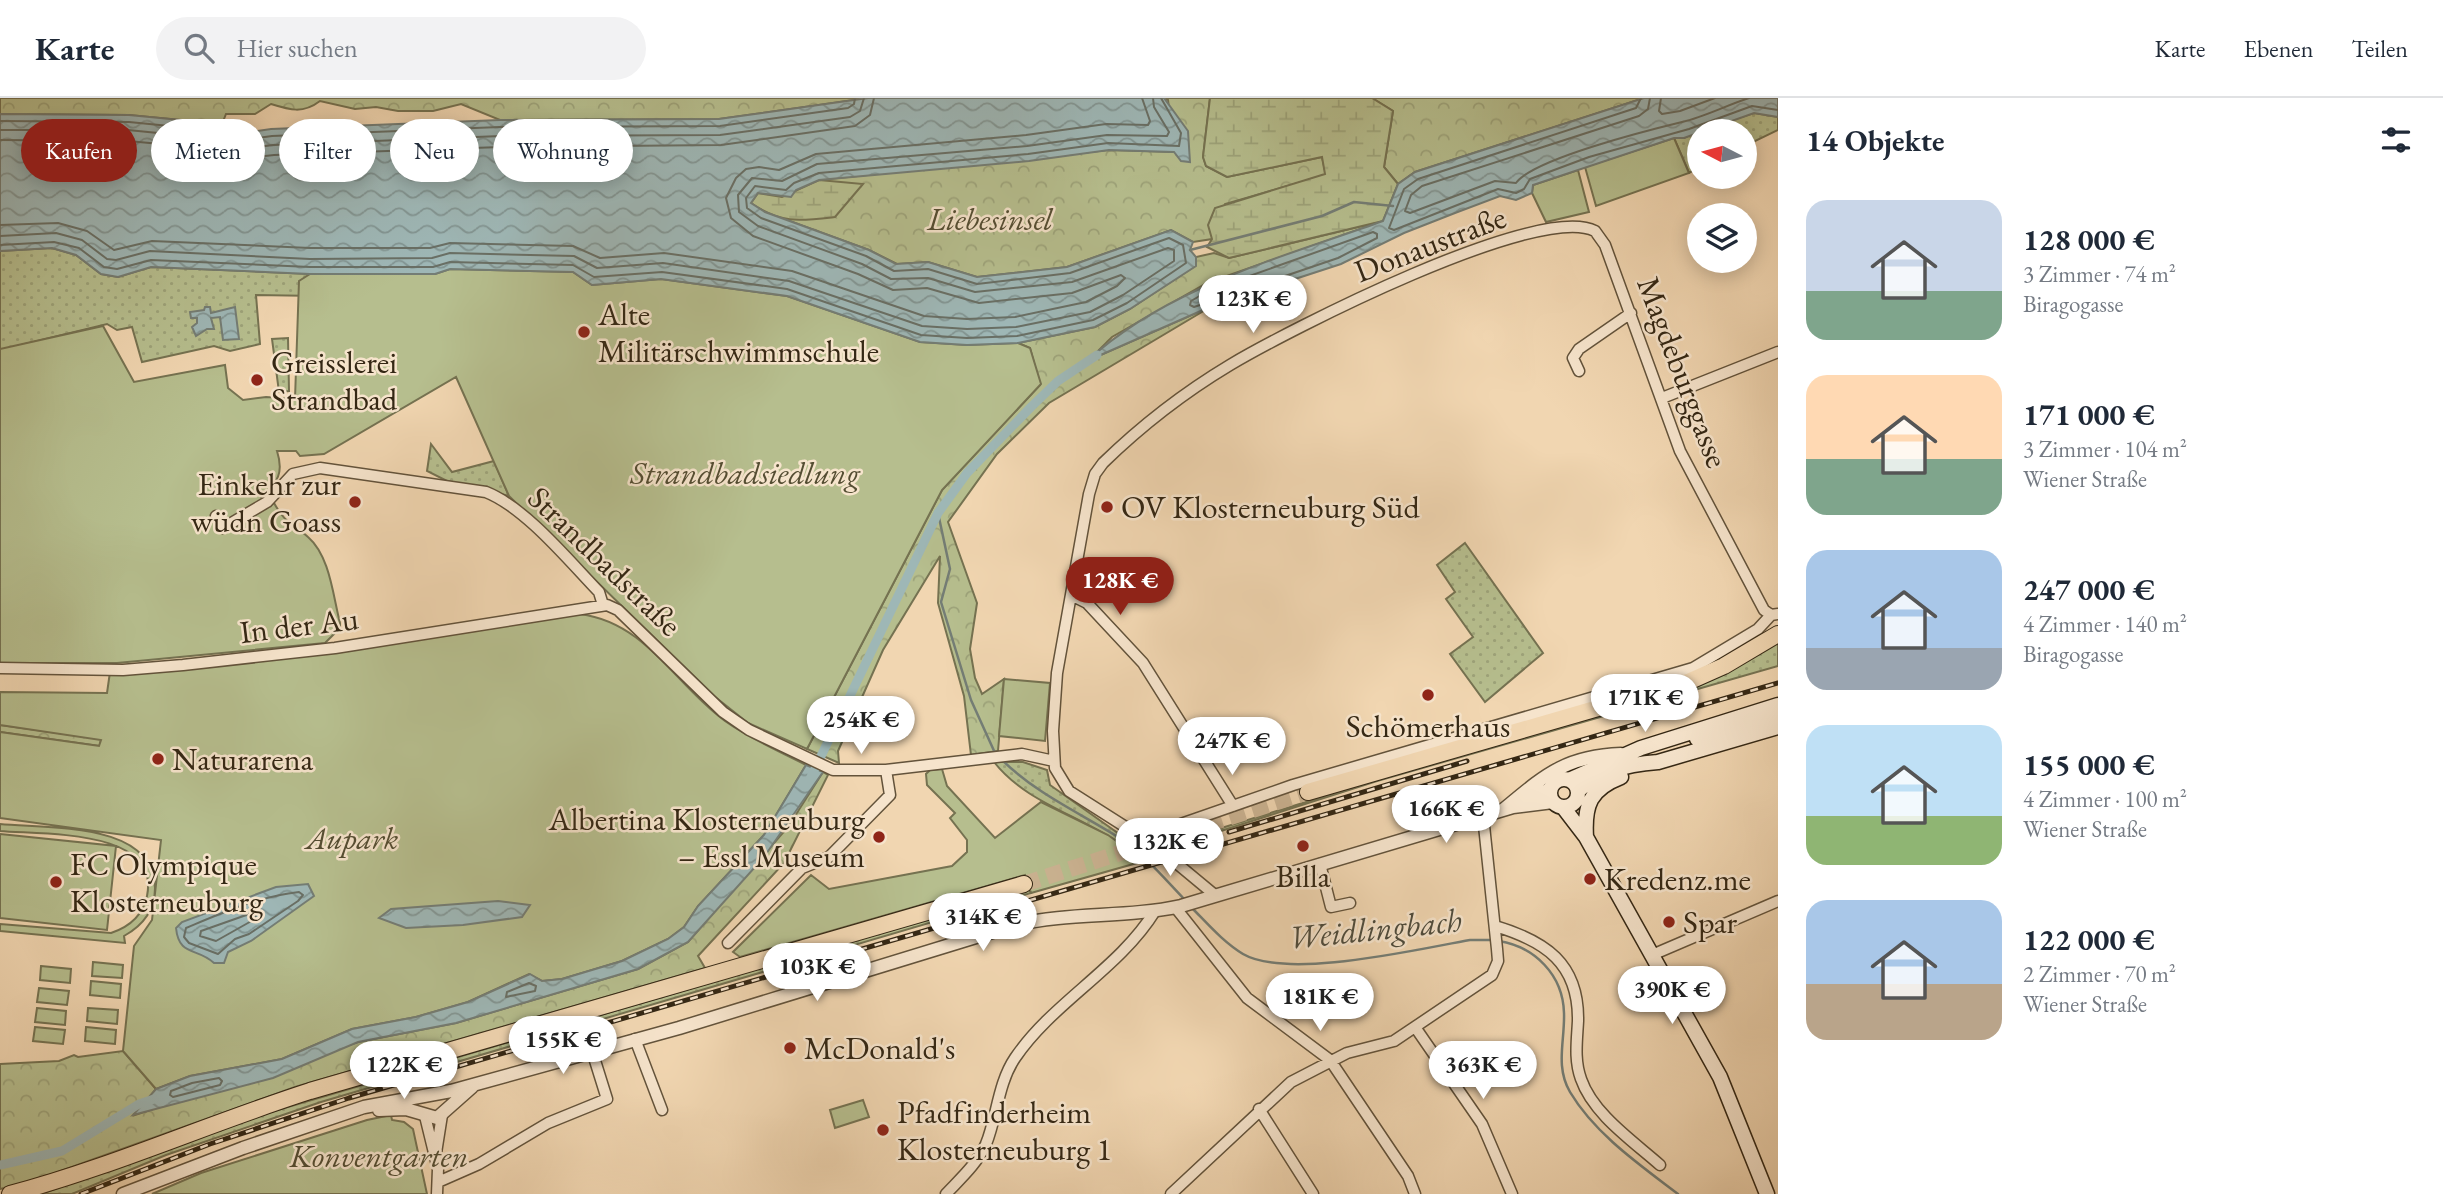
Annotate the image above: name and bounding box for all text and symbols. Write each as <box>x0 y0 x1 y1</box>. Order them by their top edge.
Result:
search box <box>156 17 646 80</box>
text: Karte <box>35 27 114 70</box>
icon: search <box>180 29 218 67</box>
text: Hier suchen <box>236 31 358 65</box>
text: Karte <box>2155 33 2205 64</box>
text: Ebenen <box>2243 33 2313 64</box>
text: Teilen <box>2351 33 2408 64</box>
chip: Kaufen <box>21 119 137 182</box>
chip: Mieten <box>151 119 265 182</box>
chip: Filter <box>279 119 376 182</box>
chip: Neu <box>390 119 479 182</box>
chip: Wohnung <box>493 119 633 182</box>
north arrow <box>1687 119 1757 189</box>
map controls <box>1687 119 1757 273</box>
text: 14 Objekte <box>1806 121 1945 160</box>
icon: filters <box>2377 121 2415 159</box>
street label: Donaustraße <box>1348 196 1512 292</box>
park label: Liebesinsel <box>926 198 1054 240</box>
button: layers <box>1687 203 1757 273</box>
text: 128 000 € <box>2023 220 2155 259</box>
icon: home <box>1862 228 1946 312</box>
text: 3 Zimmer · 74 m² <box>2023 259 2176 289</box>
street label: Magdeburggasse <box>1627 270 1739 474</box>
pin: 123K € <box>1196 275 1310 335</box>
text: 123K € <box>1215 283 1291 313</box>
text: Biragogasse <box>2023 289 2123 319</box>
place label: Alte Militärschwimmschule <box>597 293 879 372</box>
marker: Alte Militärschwimmschule <box>576 324 592 340</box>
place label: Greisslerei Strandbad <box>271 341 398 420</box>
marker: Greisslerei Strandbad <box>249 372 265 388</box>
text: 171 000 € <box>2023 395 2155 434</box>
icon: home <box>1862 403 1946 487</box>
text: 3 Zimmer · 104 m² <box>2023 434 2187 464</box>
park label: Strandbadsiedlung <box>629 452 861 494</box>
place label: Einkehr zur wüdn Goass <box>191 463 341 542</box>
text: Wiener Straße <box>2023 464 2147 494</box>
street label: Strandbadstraße <box>519 477 691 645</box>
place label: OV Klosterneuburg Süd <box>1121 486 1420 528</box>
marker: Einkehr zur wüdn Goass <box>347 494 363 510</box>
marker: OV Klosterneuburg Süd <box>1099 499 1115 515</box>
pin: 128K € <box>1063 558 1177 617</box>
text: 128K € <box>1082 565 1158 595</box>
text: 247 000 € <box>2023 570 2155 609</box>
icon: home <box>1862 578 1946 662</box>
street label: In der Au <box>237 597 361 653</box>
text: 4 Zimmer · 140 m² <box>2023 609 2187 639</box>
text: Biragogasse <box>2023 639 2123 669</box>
pin: 171K € <box>1588 674 1702 734</box>
text: 171K € <box>1607 682 1683 712</box>
marker: Schömerhaus <box>1420 687 1436 703</box>
pin: 254K € <box>804 696 918 756</box>
text: 254K € <box>823 704 899 734</box>
place label: Schömerhaus <box>1346 705 1510 747</box>
pin: 247K € <box>1175 718 1289 777</box>
text: 247K € <box>1194 725 1270 755</box>
place label: Naturarena <box>172 738 314 780</box>
text: 155 000 € <box>2023 745 2155 784</box>
marker: Naturarena <box>150 751 166 767</box>
icon: home <box>1862 753 1946 837</box>
text: 4 Zimmer · 100 m² <box>2023 784 2187 814</box>
pin: 166K € <box>1389 786 1503 845</box>
text: 166K € <box>1408 793 1484 823</box>
place label: Albertina Klosterneuburg – Essl Museum <box>548 798 866 877</box>
text: Wiener Straße <box>2023 814 2147 844</box>
park label: Aupark <box>304 817 399 859</box>
pin: 132K € <box>1113 818 1227 878</box>
text: 132K € <box>1132 826 1208 856</box>
marker: Albertina Klosterneuburg – Essl Museum <box>871 829 887 845</box>
marker: Billa <box>1295 838 1311 854</box>
place label: FC Olympique Klosterneuburg <box>70 843 264 922</box>
place label: Billa <box>1276 855 1331 897</box>
place label: Kredenz.me <box>1604 858 1751 900</box>
marker: Kredenz.me <box>1582 871 1598 887</box>
marker: FC Olympique Klosterneuburg <box>48 874 64 890</box>
pin: 314K € <box>926 894 1040 953</box>
water label: Weidlingbach <box>1286 898 1464 959</box>
text: 314K € <box>945 901 1021 931</box>
place label: Spar <box>1683 901 1738 943</box>
marker: Spar <box>1661 914 1677 930</box>
text: 122 000 € <box>2023 920 2155 959</box>
icon: home <box>1862 928 1946 1012</box>
pin: 103K € <box>760 944 874 1003</box>
text: 103K € <box>779 951 855 981</box>
text: 2 Zimmer · 70 m² <box>2023 959 2176 989</box>
pin: 390K € <box>1615 967 1729 1026</box>
pin: 181K € <box>1263 974 1377 1033</box>
text: 390K € <box>1634 974 1710 1004</box>
text: 181K € <box>1282 981 1358 1011</box>
text: Wiener Straße <box>2023 989 2147 1019</box>
pin: 155K € <box>506 1016 620 1076</box>
text: 155K € <box>525 1024 601 1054</box>
place label: McDonald's <box>804 1027 955 1069</box>
marker: McDonald's <box>782 1040 798 1056</box>
pin: 122K € <box>347 1042 461 1101</box>
pin: 363K € <box>1426 1042 1540 1101</box>
text: 122K € <box>366 1049 442 1079</box>
text: 363K € <box>1445 1049 1521 1079</box>
place label: Pfadfinderheim Klosterneuburg 1 <box>897 1091 1112 1170</box>
marker: Pfadfinderheim Klosterneuburg 1 <box>875 1122 891 1138</box>
park label: Konventgarten <box>289 1135 468 1177</box>

